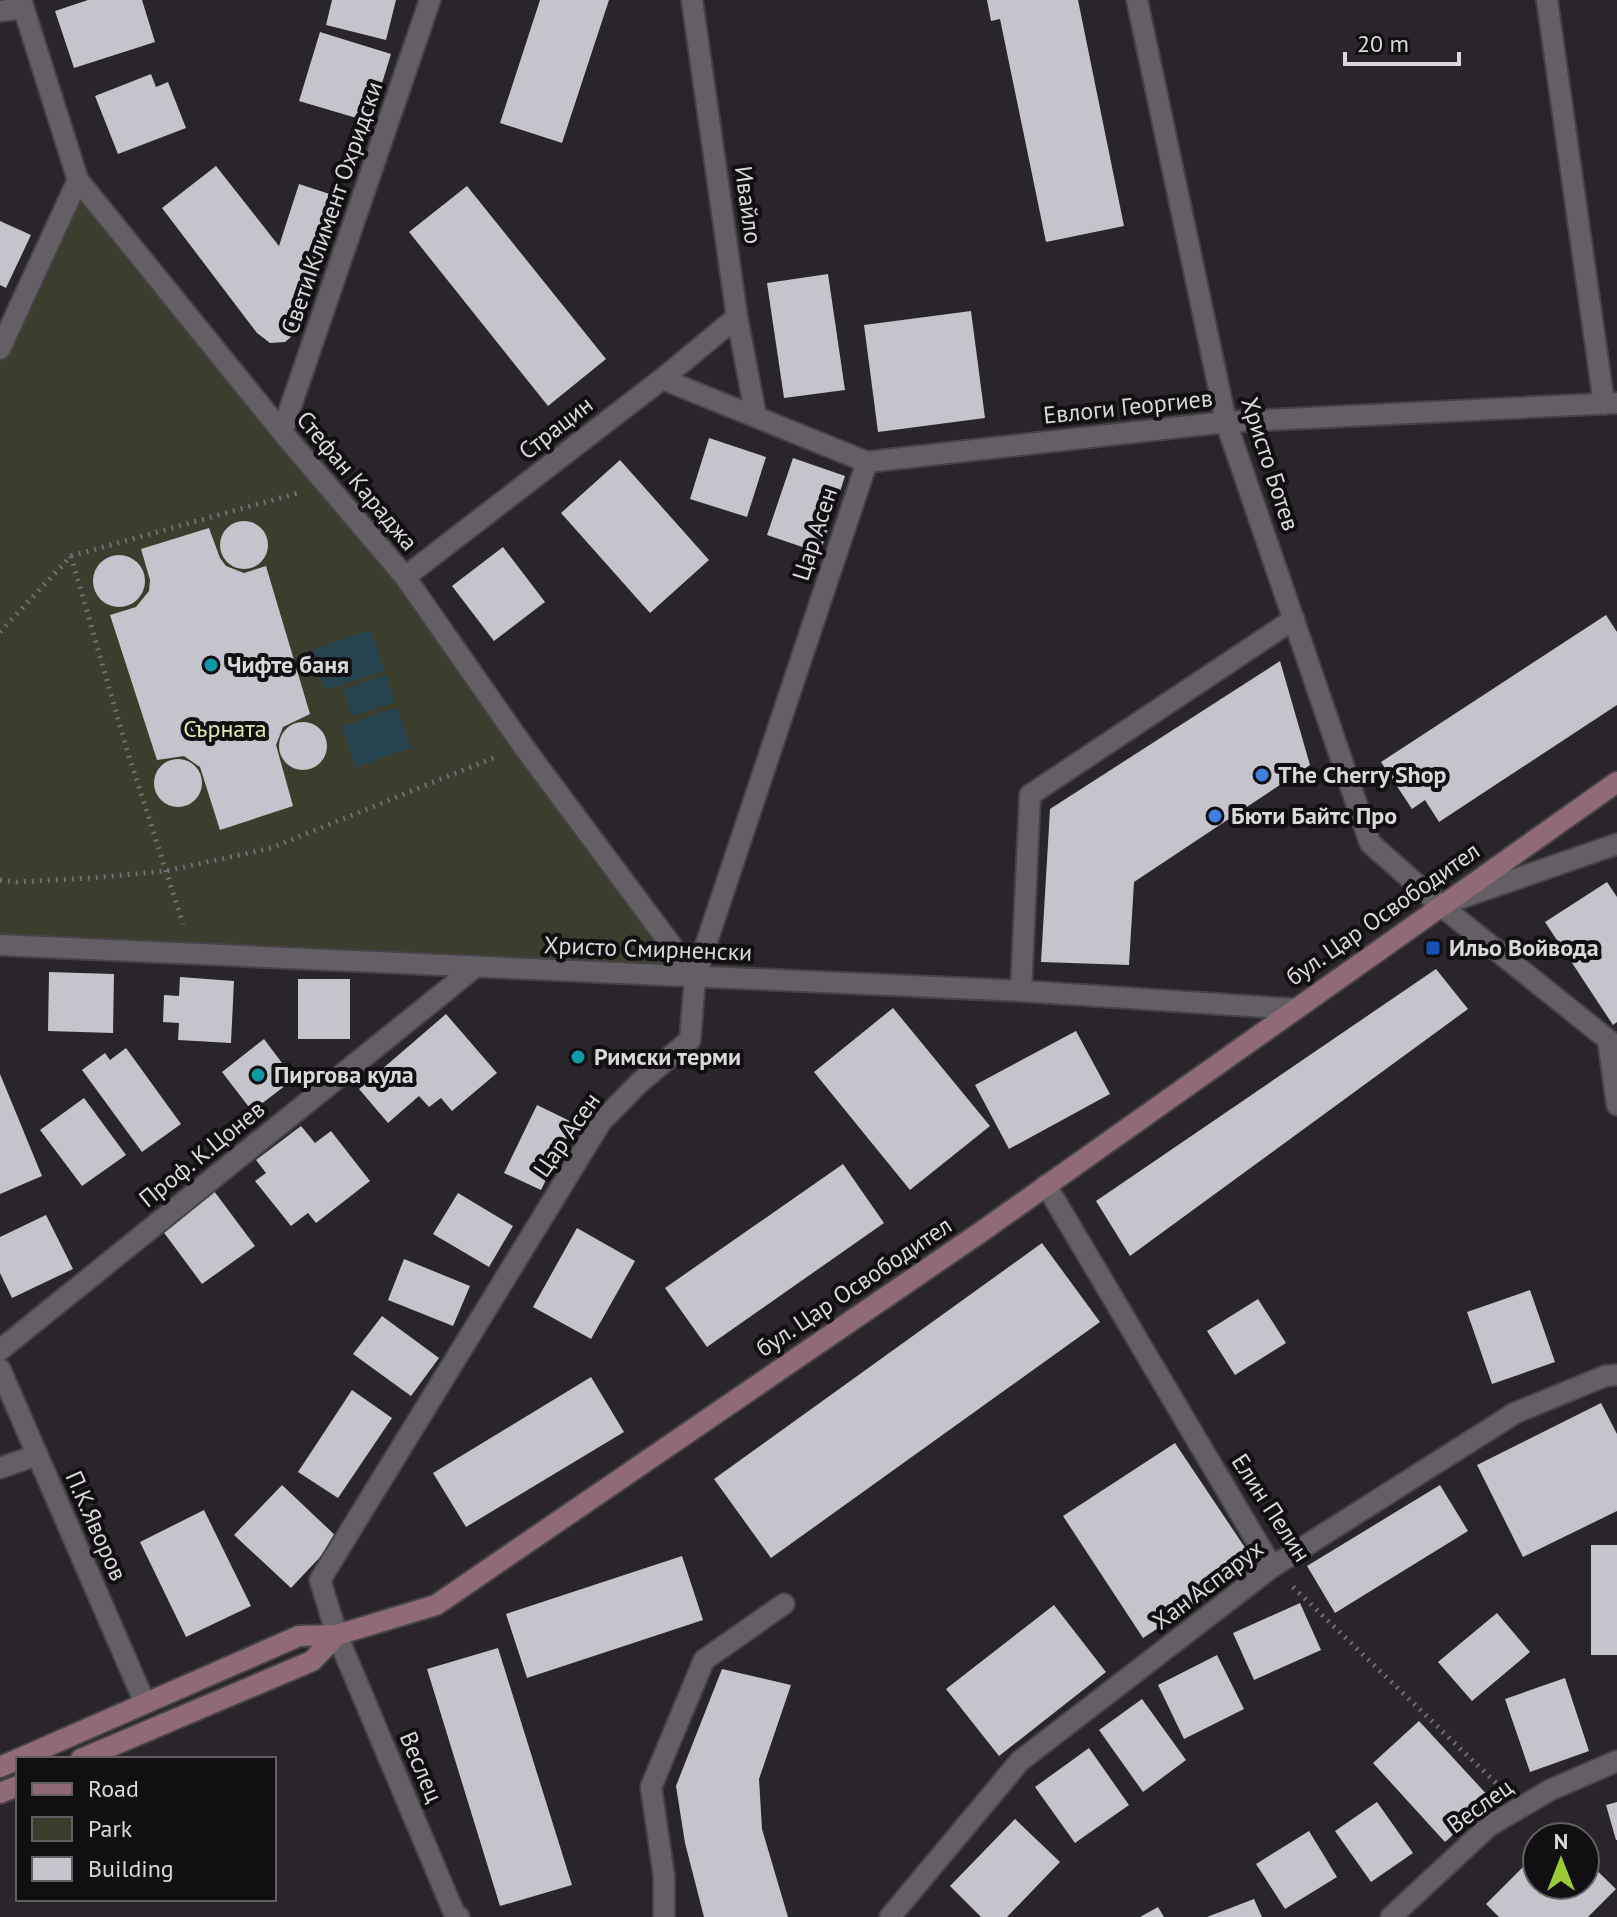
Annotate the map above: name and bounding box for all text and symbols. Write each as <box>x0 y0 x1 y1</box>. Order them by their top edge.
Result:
scale bar <box>1345 16 1459 66</box>
text: 20 m <box>1357 28 1409 59</box>
street label: Свети Климент Охридски <box>274 77 389 338</box>
street label: Ивайло <box>728 164 769 246</box>
street label: Евлоги Георгиев <box>1042 382 1214 431</box>
street label: Страцин <box>512 389 599 466</box>
street label: Христо Ботев <box>1234 393 1307 535</box>
street label: Стефан Караджа <box>290 404 425 557</box>
street label: Цар Асен <box>785 483 844 584</box>
place label: Чифте баня <box>227 649 349 680</box>
marker: Чифте баня <box>202 656 220 674</box>
park label: Сърната <box>183 713 267 744</box>
place label: The Cherry Shop <box>1278 759 1447 790</box>
marker: The Cherry Shop <box>1253 766 1271 784</box>
place label: Бюти Байтс Про <box>1231 800 1397 831</box>
marker: Бюти Байтс Про <box>1206 807 1224 825</box>
street label: бул. Цар Освободител <box>1280 835 1486 992</box>
street label: Христо Смирненски <box>543 929 753 968</box>
place label: Ильо Войвода <box>1449 932 1599 963</box>
marker: Ильо Войвода <box>1424 939 1442 957</box>
place label: Римски терми <box>594 1041 741 1072</box>
marker: Римски терми <box>569 1048 587 1066</box>
place label: Пиргова кула <box>274 1059 414 1090</box>
marker: Пиргова кула <box>249 1066 267 1084</box>
street label: Цар Асен <box>526 1086 607 1183</box>
street label: Проф. К.Цонев <box>132 1093 271 1214</box>
street label: бул. Цар Освободител <box>750 1210 958 1364</box>
street label: Елин Пелин <box>1225 1448 1318 1568</box>
street label: П.К.Яворов <box>58 1466 134 1586</box>
street label: Хан Аспарух <box>1146 1533 1269 1636</box>
street label: Веслец <box>393 1727 450 1807</box>
legend <box>16 1757 276 1901</box>
street label: Веслец <box>1441 1771 1519 1840</box>
text: Road <box>88 1773 139 1804</box>
text: Park <box>88 1813 133 1844</box>
north arrow <box>1521 1821 1601 1901</box>
text: N <box>1554 1827 1568 1855</box>
text: Building <box>88 1853 174 1884</box>

